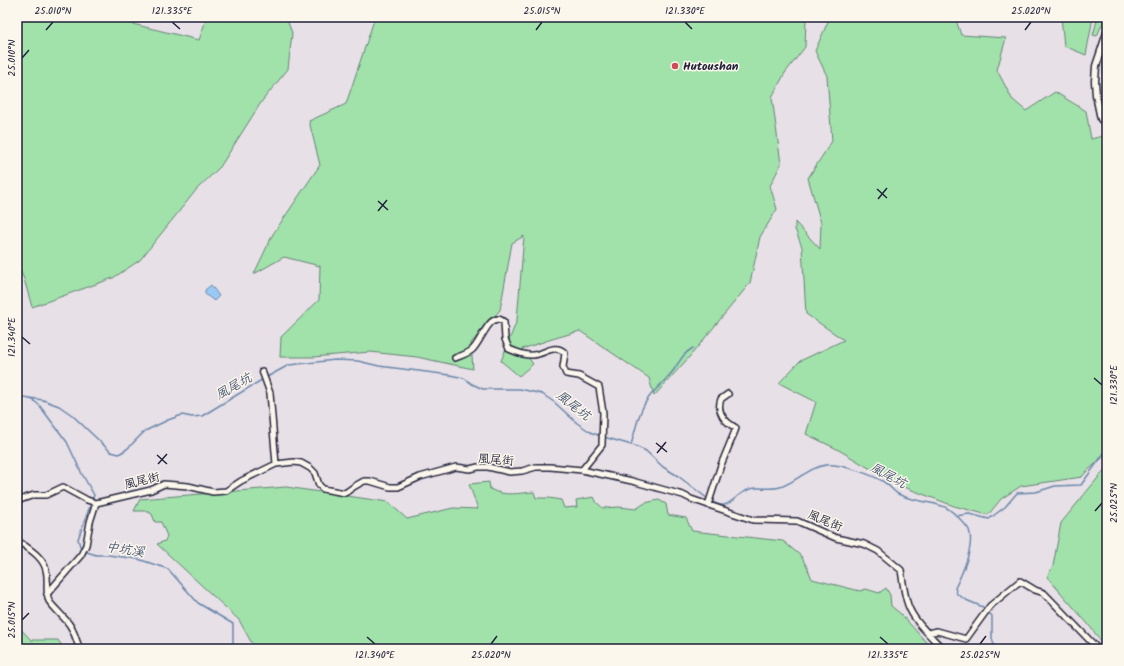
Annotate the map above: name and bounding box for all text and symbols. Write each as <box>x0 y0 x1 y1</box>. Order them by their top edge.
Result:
text: 25.010°N <box>35 3 72 19</box>
text: 121.335°E <box>152 3 193 19</box>
text: 25.015°N <box>523 3 561 19</box>
text: 121.330°E <box>665 3 706 19</box>
text: 25.020°N <box>1011 3 1051 19</box>
text: 25.010°N <box>4 39 20 76</box>
place label: Hutoushan <box>683 57 739 76</box>
marker: Hutoushan <box>670 61 680 71</box>
text: 121.340°E <box>4 316 20 357</box>
text: 121.330°E <box>1106 364 1122 405</box>
water label: 風尾坑 <box>212 367 258 406</box>
water label: 風尾坑 <box>551 386 596 428</box>
street label: 風尾街 <box>477 449 515 471</box>
water label: 風尾坑 <box>866 458 912 495</box>
street label: 風尾街 <box>122 467 162 495</box>
text: 25.025°N <box>1106 483 1122 523</box>
street label: 風尾街 <box>805 505 845 537</box>
water label: 中坑溪 <box>104 537 147 564</box>
text: 25.015°N <box>4 601 20 639</box>
text: 121.340°E <box>355 647 396 663</box>
text: 25.020°N <box>471 647 511 663</box>
text: 121.335°E <box>868 647 909 663</box>
text: 25.025°N <box>960 647 1000 663</box>

